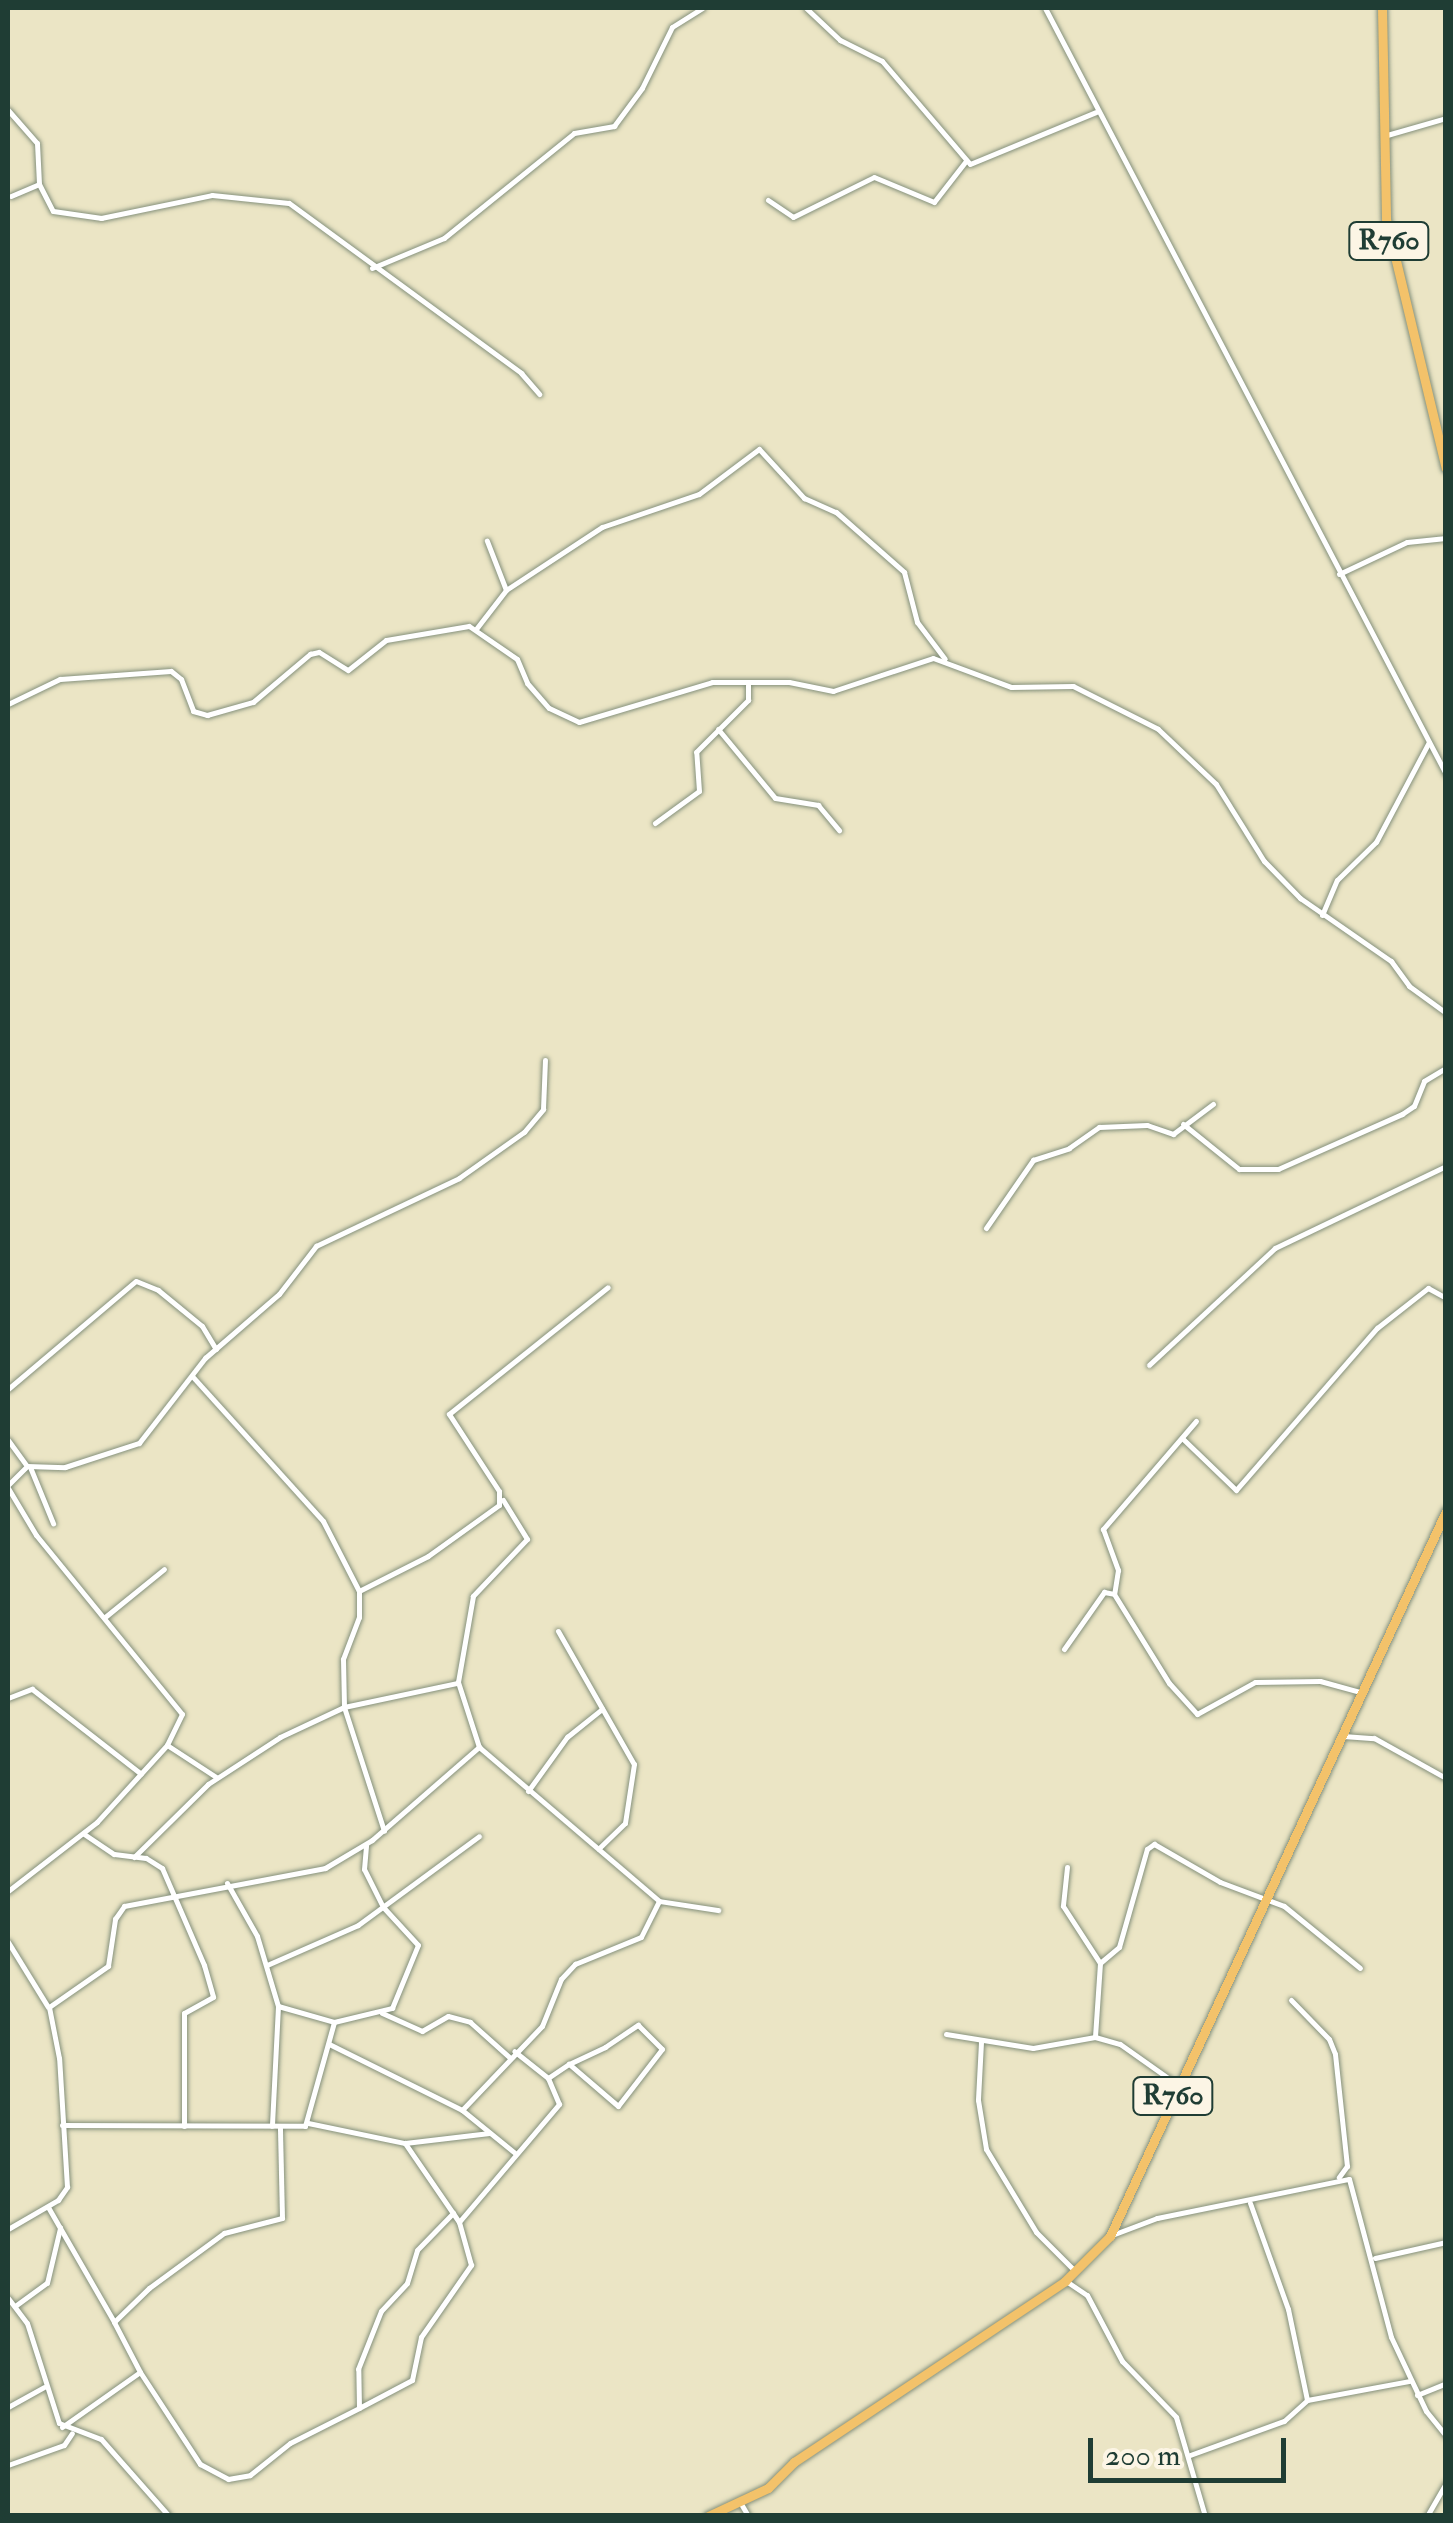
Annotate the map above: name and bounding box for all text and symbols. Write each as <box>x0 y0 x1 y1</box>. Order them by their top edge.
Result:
road number: R760 <box>1346 218 1432 264</box>
road number: R760 <box>1130 2073 1216 2119</box>
scale bar <box>1093 2418 1290 2480</box>
text: 200 m <box>1105 2437 1181 2474</box>

